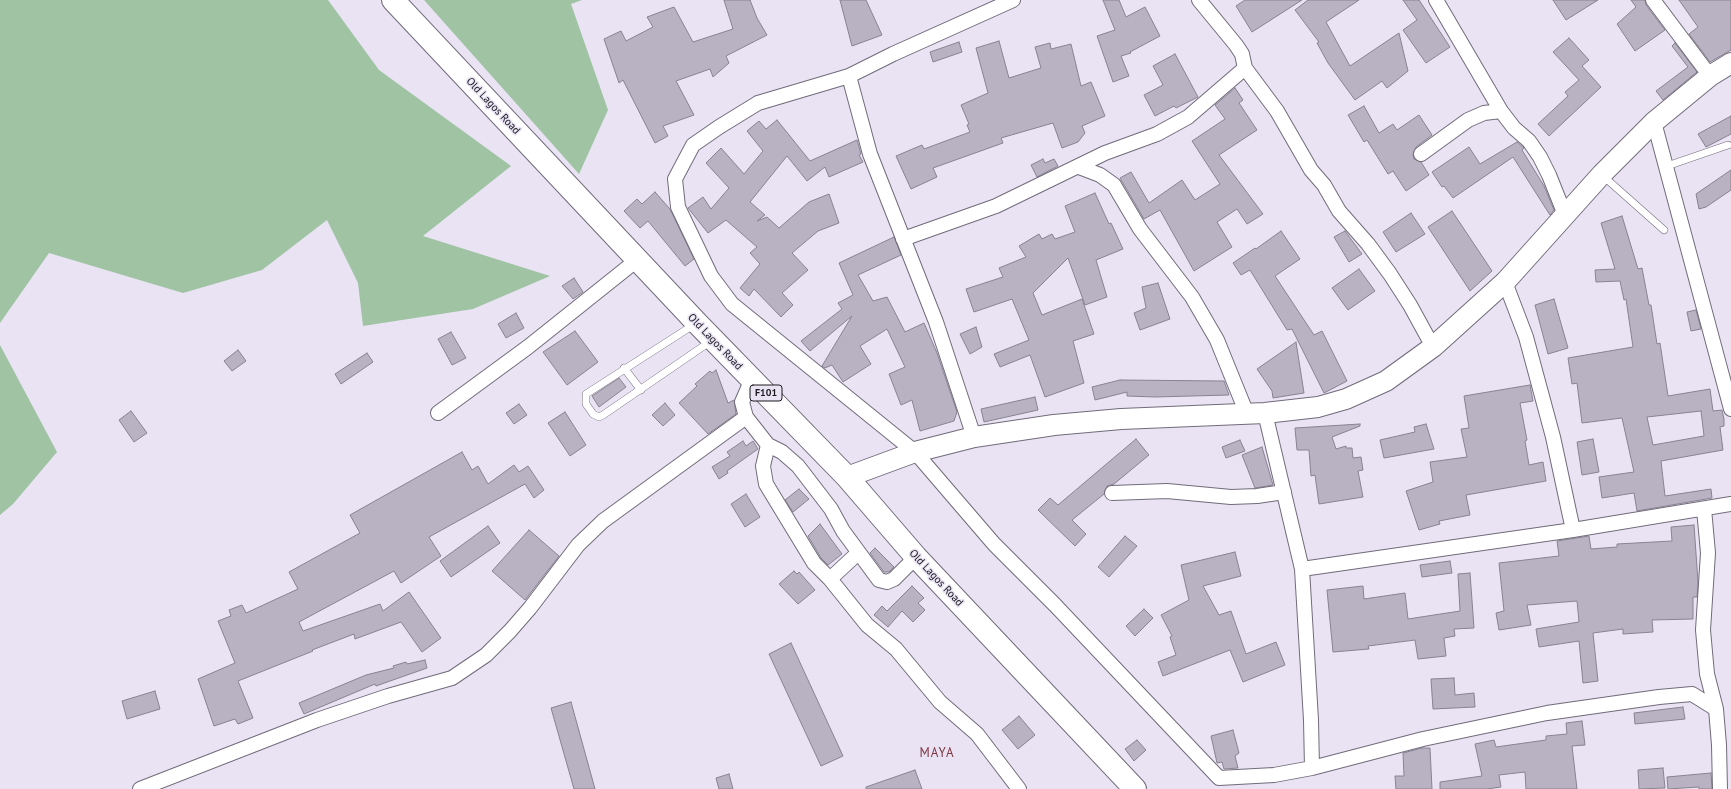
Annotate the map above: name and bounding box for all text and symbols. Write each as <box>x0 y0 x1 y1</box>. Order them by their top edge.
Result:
street label: Old Lagos Road <box>463 75 523 137</box>
street label: Old Lagos Road <box>685 311 745 373</box>
road number: F101 <box>750 385 782 401</box>
street label: Old Lagos Road <box>906 547 966 609</box>
district label: MAYA <box>920 745 954 761</box>

